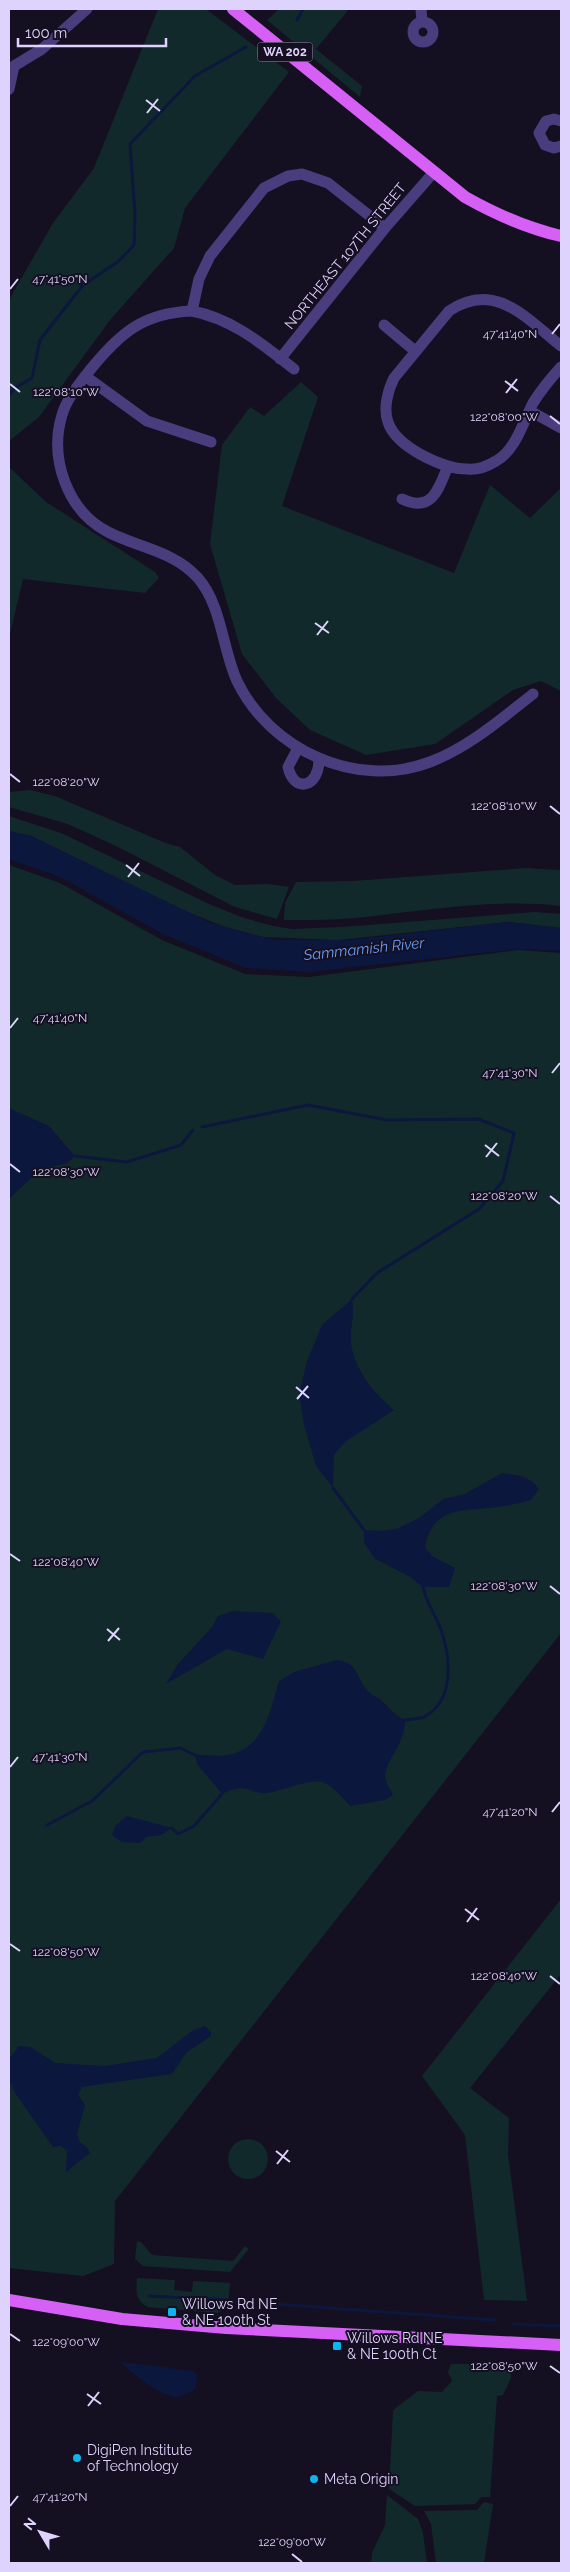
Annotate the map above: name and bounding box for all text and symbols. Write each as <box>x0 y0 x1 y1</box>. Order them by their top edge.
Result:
scale bar <box>18 15 165 47</box>
text: 100 m <box>25 24 67 42</box>
road number: WA 202 <box>258 42 312 62</box>
street label: NORTHEAST 107TH STREET <box>281 179 409 332</box>
text: 47°41'50"N <box>32 272 88 286</box>
text: 47°41'40"N <box>483 327 537 341</box>
text: 122°08'10"W <box>33 385 99 399</box>
text: 122°08'00"W <box>470 410 538 424</box>
text: 122°08'20"W <box>33 775 100 789</box>
text: 122°08'10"W <box>471 799 537 813</box>
water label: Sammamish River <box>302 934 426 964</box>
text: 47°41'40"N <box>33 1011 87 1025</box>
text: 47°41'30"N <box>482 1066 538 1080</box>
text: 122°08'30"W <box>33 1165 100 1179</box>
text: 122°08'20"W <box>471 1189 538 1203</box>
text: 122°08'40"W <box>33 1555 100 1569</box>
text: 122°08'30"W <box>471 1579 538 1593</box>
text: 47°41'30"N <box>32 1750 88 1764</box>
text: 47°41'20"N <box>482 1805 538 1819</box>
text: 122°08'50"W <box>33 1945 100 1959</box>
text: 122°08'40"W <box>471 1969 538 1983</box>
place label: Willows Rd NE & NE 100th St <box>182 2296 277 2328</box>
marker: Willows Rd NE & NE 100th St <box>166 2306 178 2318</box>
place label: Willows Rd NE & NE 100th Ct <box>347 2330 442 2362</box>
text: 122°09'00"W <box>32 2335 100 2349</box>
marker: Willows Rd NE & NE 100th Ct <box>331 2340 343 2352</box>
text: 122°08'50"W <box>471 2359 538 2373</box>
place label: DigiPen Institute of Technology <box>87 2442 192 2474</box>
marker: DigiPen Institute of Technology <box>71 2452 83 2464</box>
place label: Meta Origin <box>324 2471 399 2487</box>
marker: Meta Origin <box>308 2473 320 2485</box>
text: 47°41'20"N <box>32 2490 88 2504</box>
north arrow <box>15 2507 65 2557</box>
text: N <box>20 2515 39 2533</box>
text: 122°09'00"W <box>258 2535 326 2549</box>

